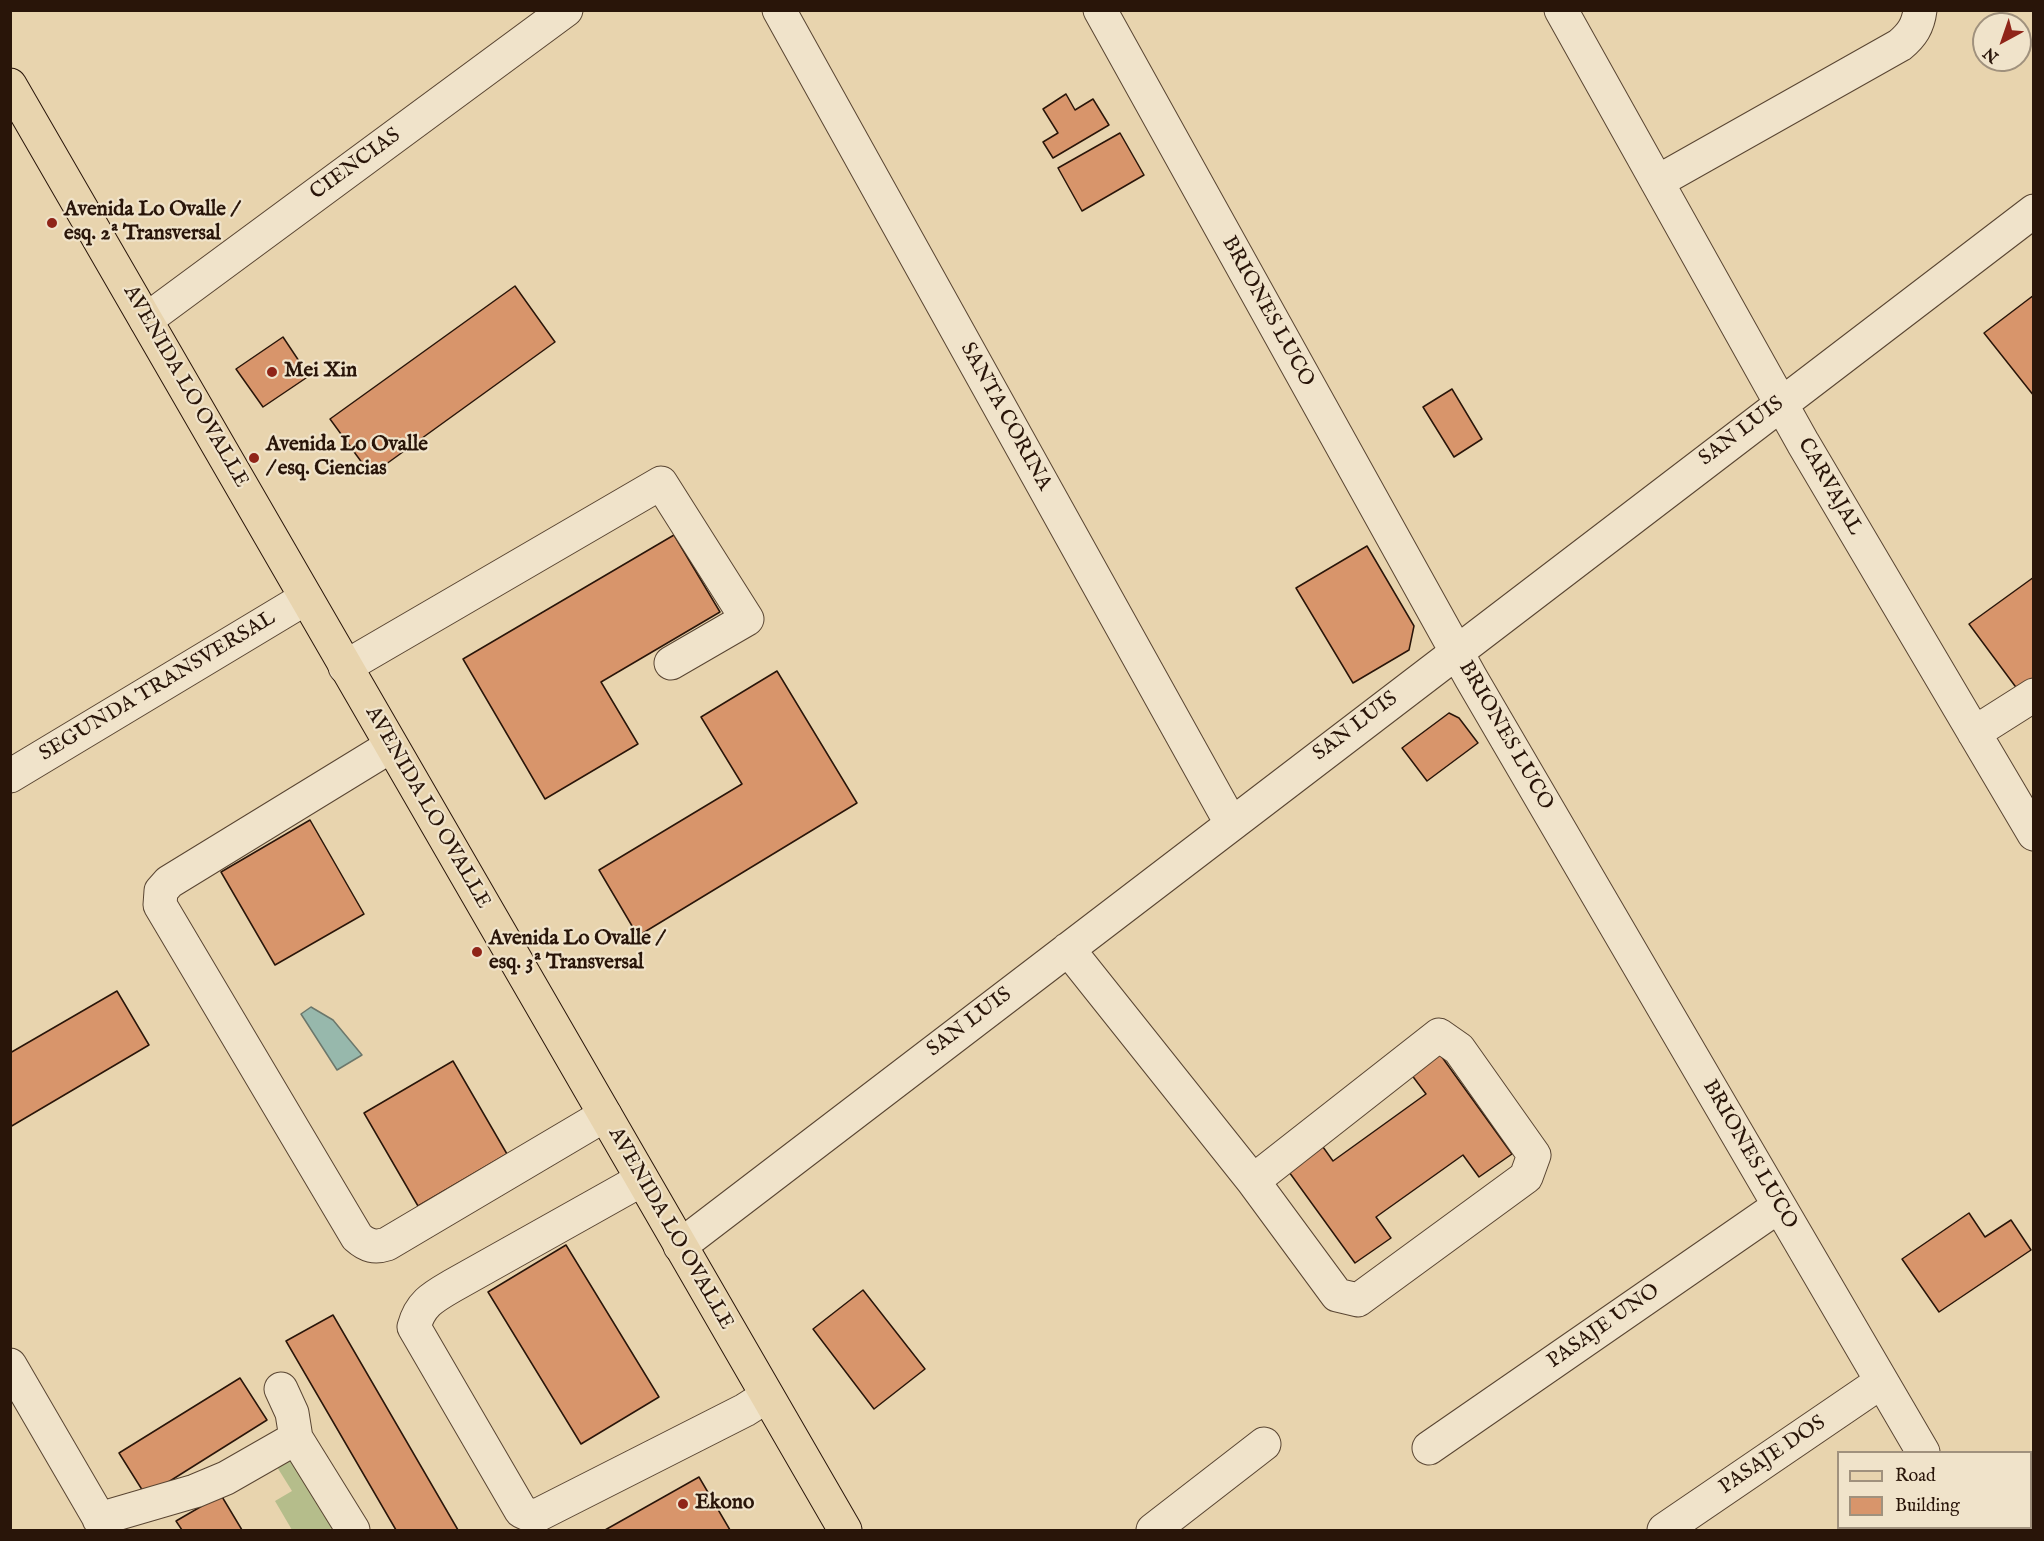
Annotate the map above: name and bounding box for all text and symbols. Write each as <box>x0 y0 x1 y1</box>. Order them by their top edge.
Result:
north arrow <box>1972 12 2032 72</box>
text: N <box>1980 42 2003 66</box>
street label: CIENCIAS <box>306 124 406 206</box>
place label: Avenida Lo Ovalle / esq. 2ª Transversal <box>64 198 238 248</box>
marker: Avenida Lo Ovalle / esq. 2ª Transversal <box>45 216 59 230</box>
street label: BRIONES LUCO <box>1215 232 1319 392</box>
street label: AVENIDA LO OVALLE <box>117 281 253 493</box>
street label: SANTA CORINA <box>954 338 1056 496</box>
place label: Mei Xin <box>284 359 357 385</box>
marker: Mei Xin <box>265 365 279 379</box>
street label: SAN LUIS <box>1695 392 1789 472</box>
place label: Avenida Lo Ovalle / esq. Ciencias <box>266 433 428 483</box>
street label: CARVAJAL <box>1791 434 1867 540</box>
marker: Avenida Lo Ovalle / esq. Ciencias <box>247 451 261 465</box>
street label: SEGUNDA TRANSVERSAL <box>35 606 281 768</box>
street label: BRIONES LUCO <box>1452 657 1558 815</box>
street label: SAN LUIS <box>1309 687 1403 767</box>
street label: AVENIDA LO OVALLE <box>359 702 495 914</box>
place label: Avenida Lo Ovalle / esq. 3ª Transversal <box>489 927 663 977</box>
marker: Avenida Lo Ovalle / esq. 3ª Transversal <box>470 945 484 959</box>
street label: SAN LUIS <box>923 983 1017 1063</box>
street label: BRIONES LUCO <box>1696 1076 1802 1234</box>
street label: AVENIDA LO OVALLE <box>602 1123 738 1335</box>
street label: PASAJE UNO <box>1543 1279 1665 1375</box>
street label: PASAJE DOS <box>1715 1411 1831 1501</box>
legend <box>1837 1451 2032 1529</box>
text: Road <box>1895 1465 1936 1488</box>
place label: Ekono <box>695 1491 754 1517</box>
text: Building <box>1895 1495 1960 1518</box>
marker: Ekono <box>676 1497 690 1511</box>

